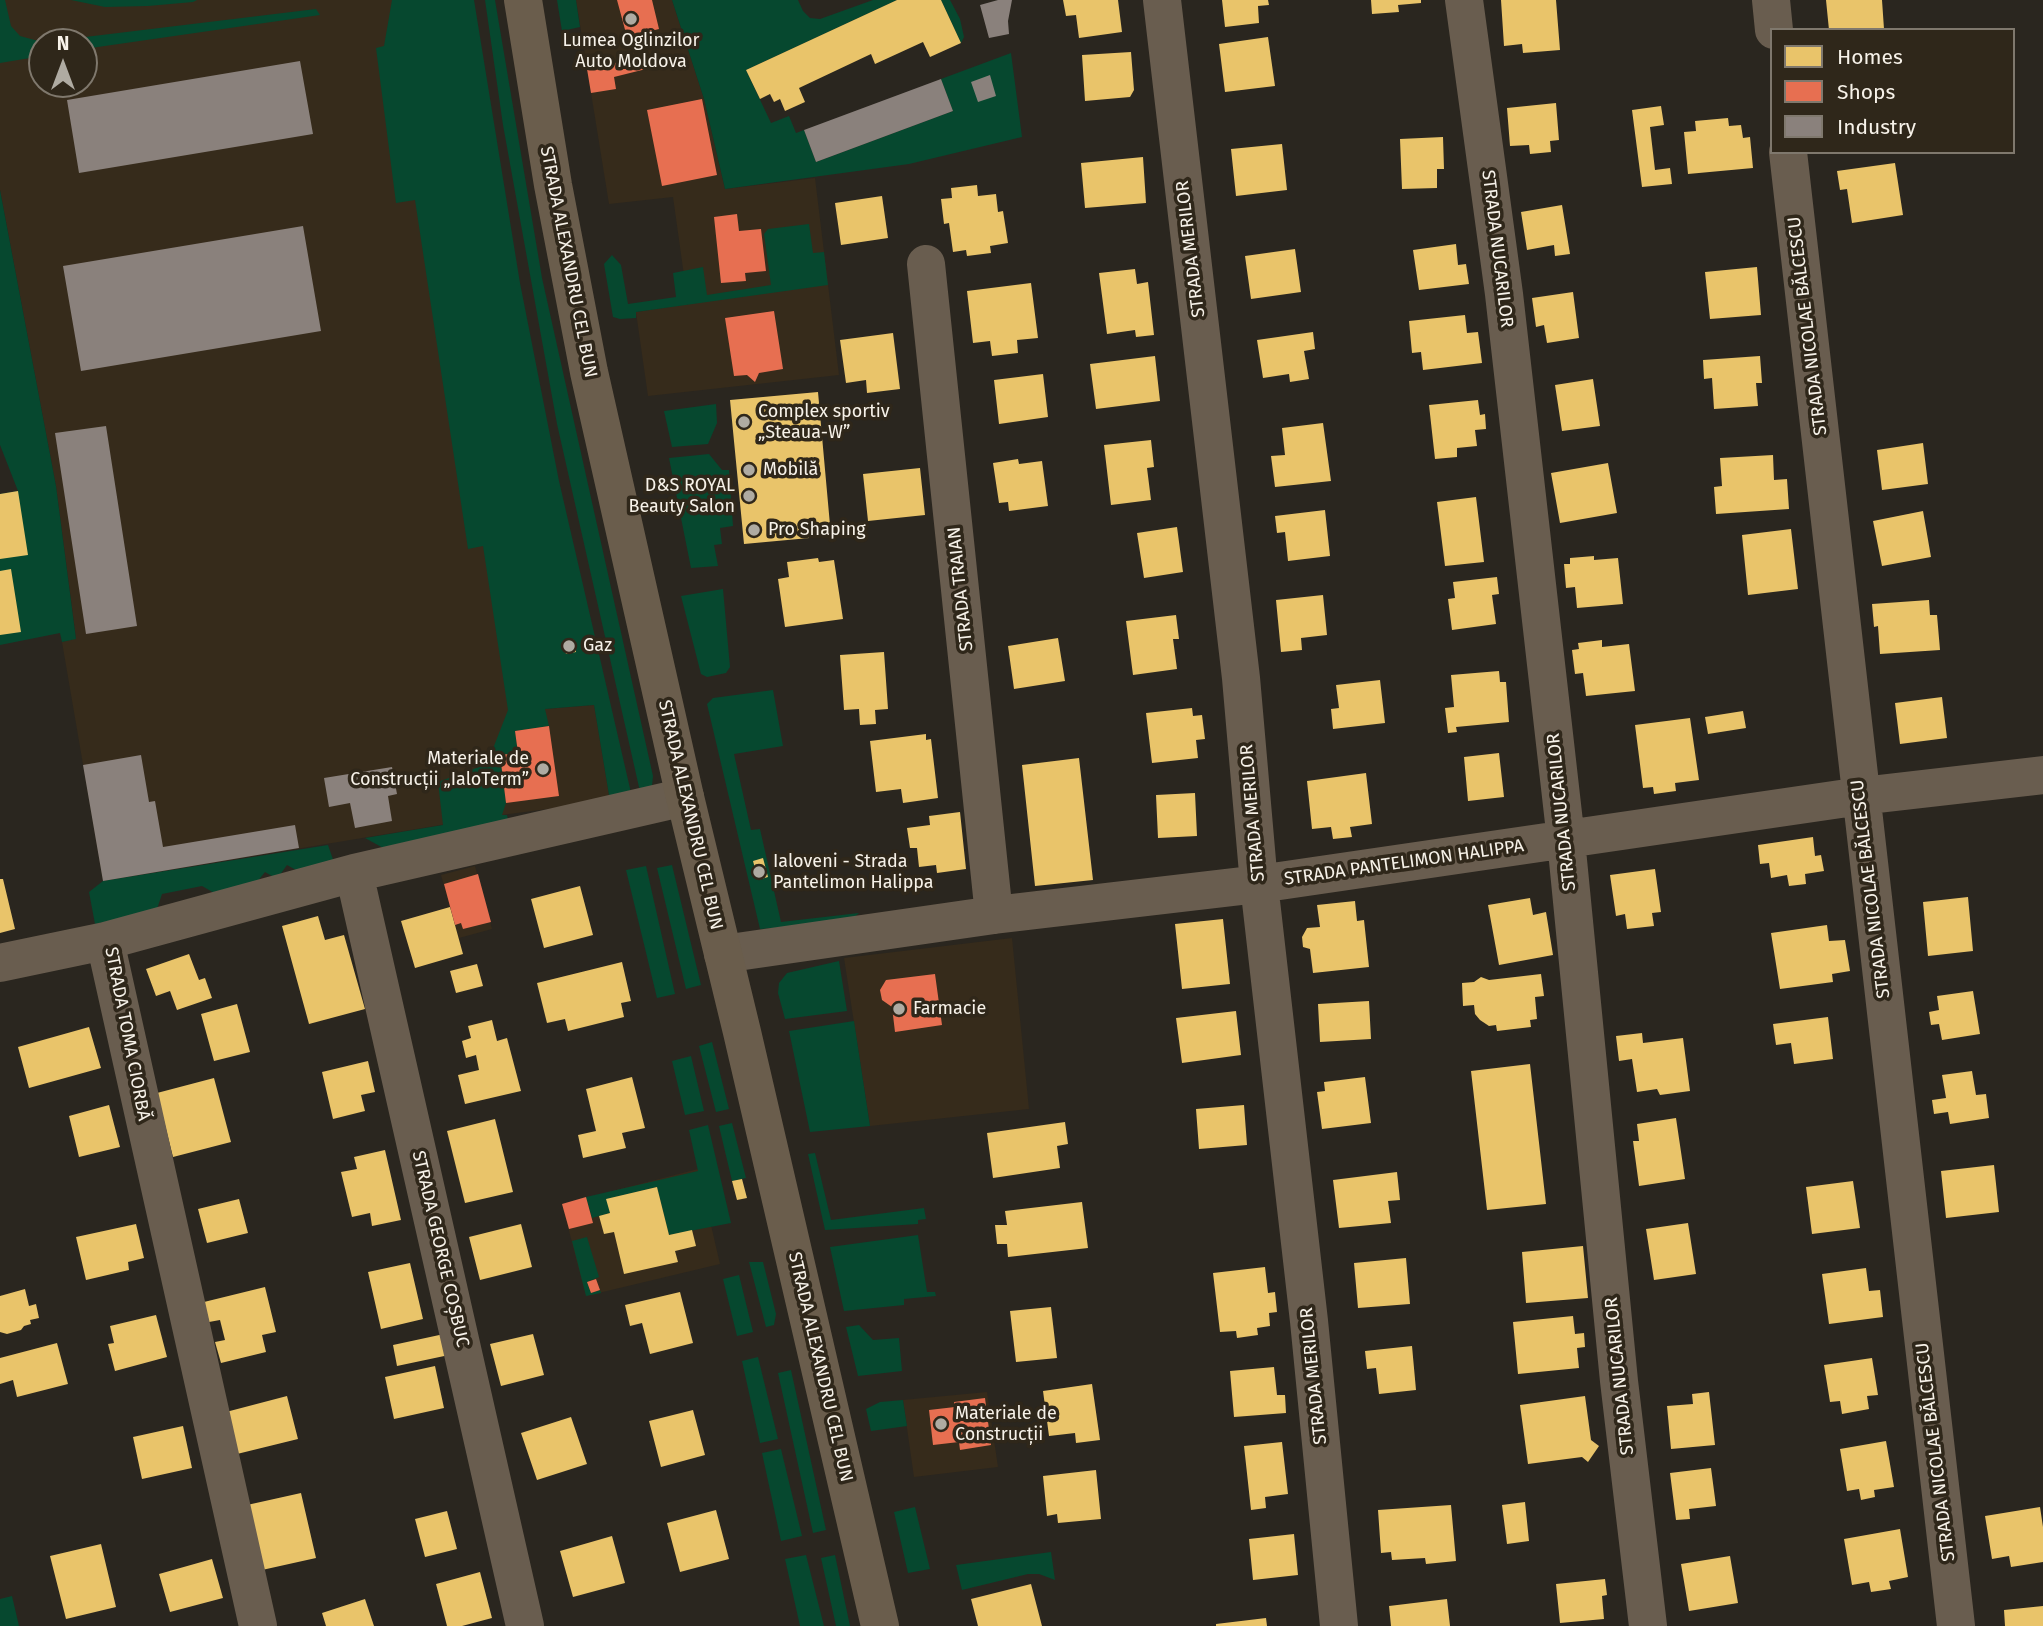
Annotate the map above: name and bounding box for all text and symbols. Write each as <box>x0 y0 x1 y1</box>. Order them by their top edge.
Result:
marker: Lumea Oglinzilor Auto Moldova <box>623 11 639 27</box>
north arrow <box>28 28 98 98</box>
legend <box>1770 28 2015 154</box>
place label: Lumea Oglinzilor Auto Moldova <box>562 30 700 72</box>
text: N <box>57 32 69 55</box>
text: Homes <box>1837 44 1903 70</box>
text: Shops <box>1837 79 1895 105</box>
text: Industry <box>1837 114 1916 140</box>
street label: STRADA ALEXANDRU CEL BUN <box>535 144 601 380</box>
street label: STRADA NUCARILOR <box>1477 169 1517 329</box>
street label: STRADA MERILOR <box>1172 179 1210 319</box>
street label: STRADA NICOLAE BĂLCESCU <box>1784 215 1832 437</box>
place label: Complex sportiv „Steaua-W” <box>758 401 890 444</box>
marker: Complex sportiv „Steaua-W” <box>736 414 752 430</box>
place label: Mobilă <box>763 459 818 481</box>
marker: Mobilă <box>741 462 757 478</box>
place label: D&S ROYAL Beauty Salon <box>628 475 735 518</box>
marker: D&S ROYAL Beauty Salon <box>741 488 757 504</box>
place label: Pro Shaping <box>768 519 866 541</box>
marker: Pro Shaping <box>746 522 762 538</box>
street label: STRADA TRAIAN <box>944 526 978 652</box>
place label: Gaz <box>583 635 612 657</box>
marker: Gaz <box>561 638 577 654</box>
street label: STRADA ALEXANDRU CEL BUN <box>653 698 727 932</box>
street label: STRADA NUCARILOR <box>1543 732 1581 892</box>
street label: STRADA MERILOR <box>1236 743 1270 883</box>
place label: Materiale de Construcții „IaloTerm” <box>350 748 529 790</box>
marker: Materiale de Construcții „IaloTerm” <box>535 761 551 777</box>
street label: STRADA NICOLAE BĂLCESCU <box>1847 778 1895 1000</box>
street label: STRADA PANTELIMON HALIPPA <box>1283 835 1525 891</box>
place label: Ialoveni - Strada Pantelimon Halippa <box>773 851 934 894</box>
marker: Ialoveni - Strada Pantelimon Halippa <box>751 864 767 880</box>
street label: STRADA TOMA CIORBĂ <box>100 945 154 1123</box>
place label: Farmacie <box>913 998 986 1020</box>
marker: Farmacie <box>891 1001 907 1017</box>
street label: STRADA GEORGE COȘBUC <box>407 1149 473 1349</box>
street label: STRADA ALEXANDRU CEL BUN <box>783 1250 857 1484</box>
street label: STRADA NUCARILOR <box>1601 1296 1639 1456</box>
street label: STRADA MERILOR <box>1296 1306 1332 1446</box>
street label: STRADA NICOLAE BĂLCESCU <box>1912 1341 1960 1563</box>
place label: Materiale de Construcții <box>955 1403 1057 1446</box>
marker: Materiale de Construcții <box>933 1416 949 1432</box>

